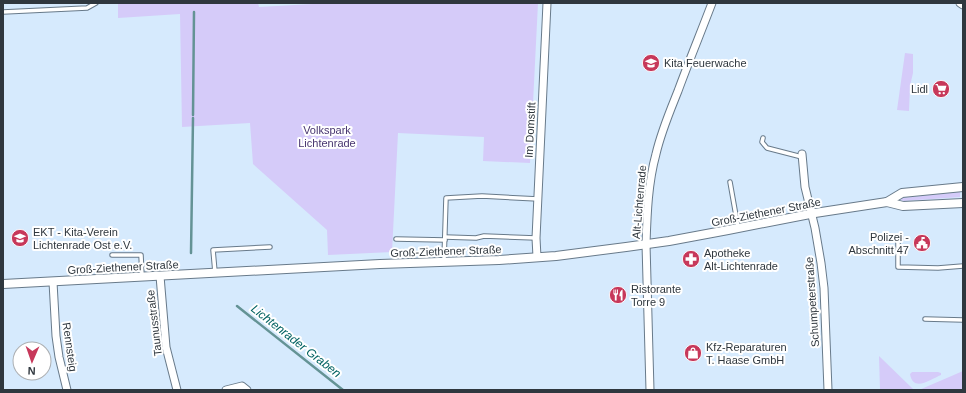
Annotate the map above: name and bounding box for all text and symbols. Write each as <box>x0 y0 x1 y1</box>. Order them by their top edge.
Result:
school or university icon: Kita Feuerwache <box>641 53 661 73</box>
place label: Kita Feuerwache <box>664 57 747 69</box>
supermarket icon: Lidl <box>931 79 951 99</box>
place label: Lidl <box>911 83 928 95</box>
street label: Im Domstift <box>523 102 537 158</box>
park label: Volkspark Lichtenrade <box>298 124 356 149</box>
street label: Alt-Lichtenrade <box>630 165 648 239</box>
street label: Groß-Ziethener Straße <box>710 195 822 229</box>
place label: EKT - Kita-Verein Lichtenrade Ost e.V. <box>33 226 132 251</box>
school or university icon: EKT - Kita-Verein Lichtenrade Ost e.V. <box>10 228 30 248</box>
place label: Polizei - Abschnitt 47 <box>848 231 909 256</box>
public building icon: Polizei - Abschnitt 47 <box>912 233 932 253</box>
street label: Groß-Ziethener Straße <box>390 243 502 259</box>
place label: Apotheke Alt-Lichtenrade <box>704 247 778 272</box>
pharmacy icon: Apotheke Alt-Lichtenrade <box>681 249 701 269</box>
street label: Schumpeterstraße <box>803 256 821 348</box>
street label: Groß-Ziethener Straße <box>67 258 179 276</box>
place label: Ristorante Torre 9 <box>631 283 681 308</box>
restaurant icon: Ristorante Torre 9 <box>608 285 628 305</box>
street label: Taunusstraße <box>144 289 164 357</box>
water label: Lichtenrader Graben <box>248 302 344 381</box>
street label: Rennsteig <box>61 322 79 372</box>
north arrow <box>12 341 52 381</box>
place label: Kfz-Reparaturen T. Haase GmbH <box>706 341 787 366</box>
shop icon: Kfz-Reparaturen T. Haase GmbH <box>683 343 703 363</box>
text: N <box>27 365 36 377</box>

